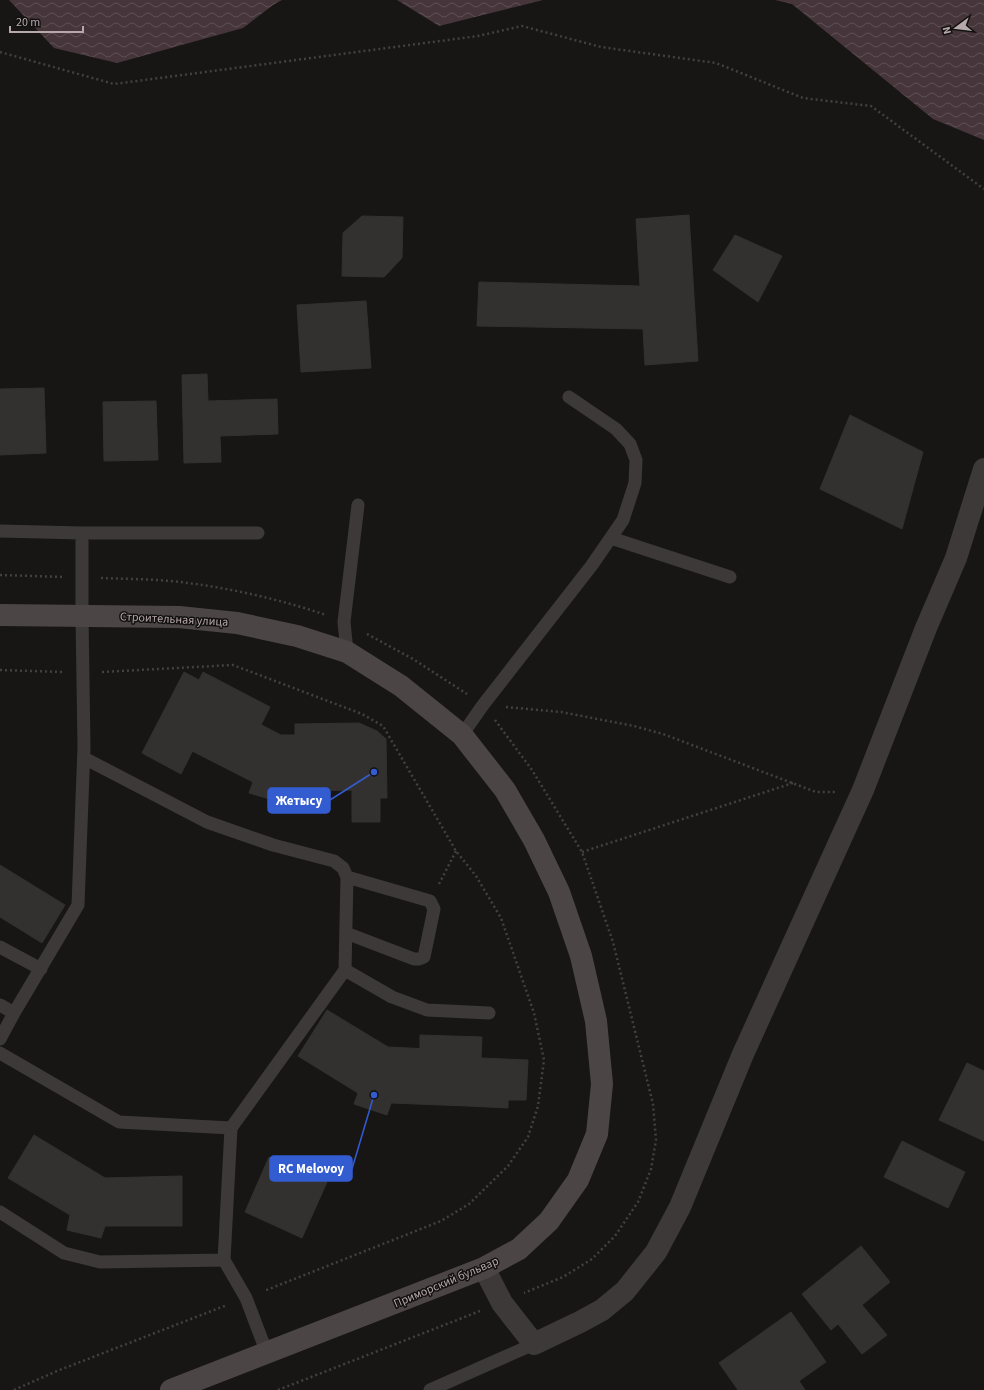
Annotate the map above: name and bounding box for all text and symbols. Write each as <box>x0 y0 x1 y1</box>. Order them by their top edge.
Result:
scale bar <box>10 8 83 34</box>
north arrow <box>936 8 976 48</box>
text: 20 m <box>16 14 40 31</box>
text: N <box>939 25 955 36</box>
street label: Строительная улица <box>119 608 229 631</box>
callout: Жетысу <box>268 788 330 813</box>
text: Жетысу <box>276 792 323 810</box>
callout: RC Melovoy <box>270 1156 352 1181</box>
text: RC Melovoy <box>278 1160 344 1178</box>
street label: Приморский бульвар <box>391 1253 502 1312</box>

